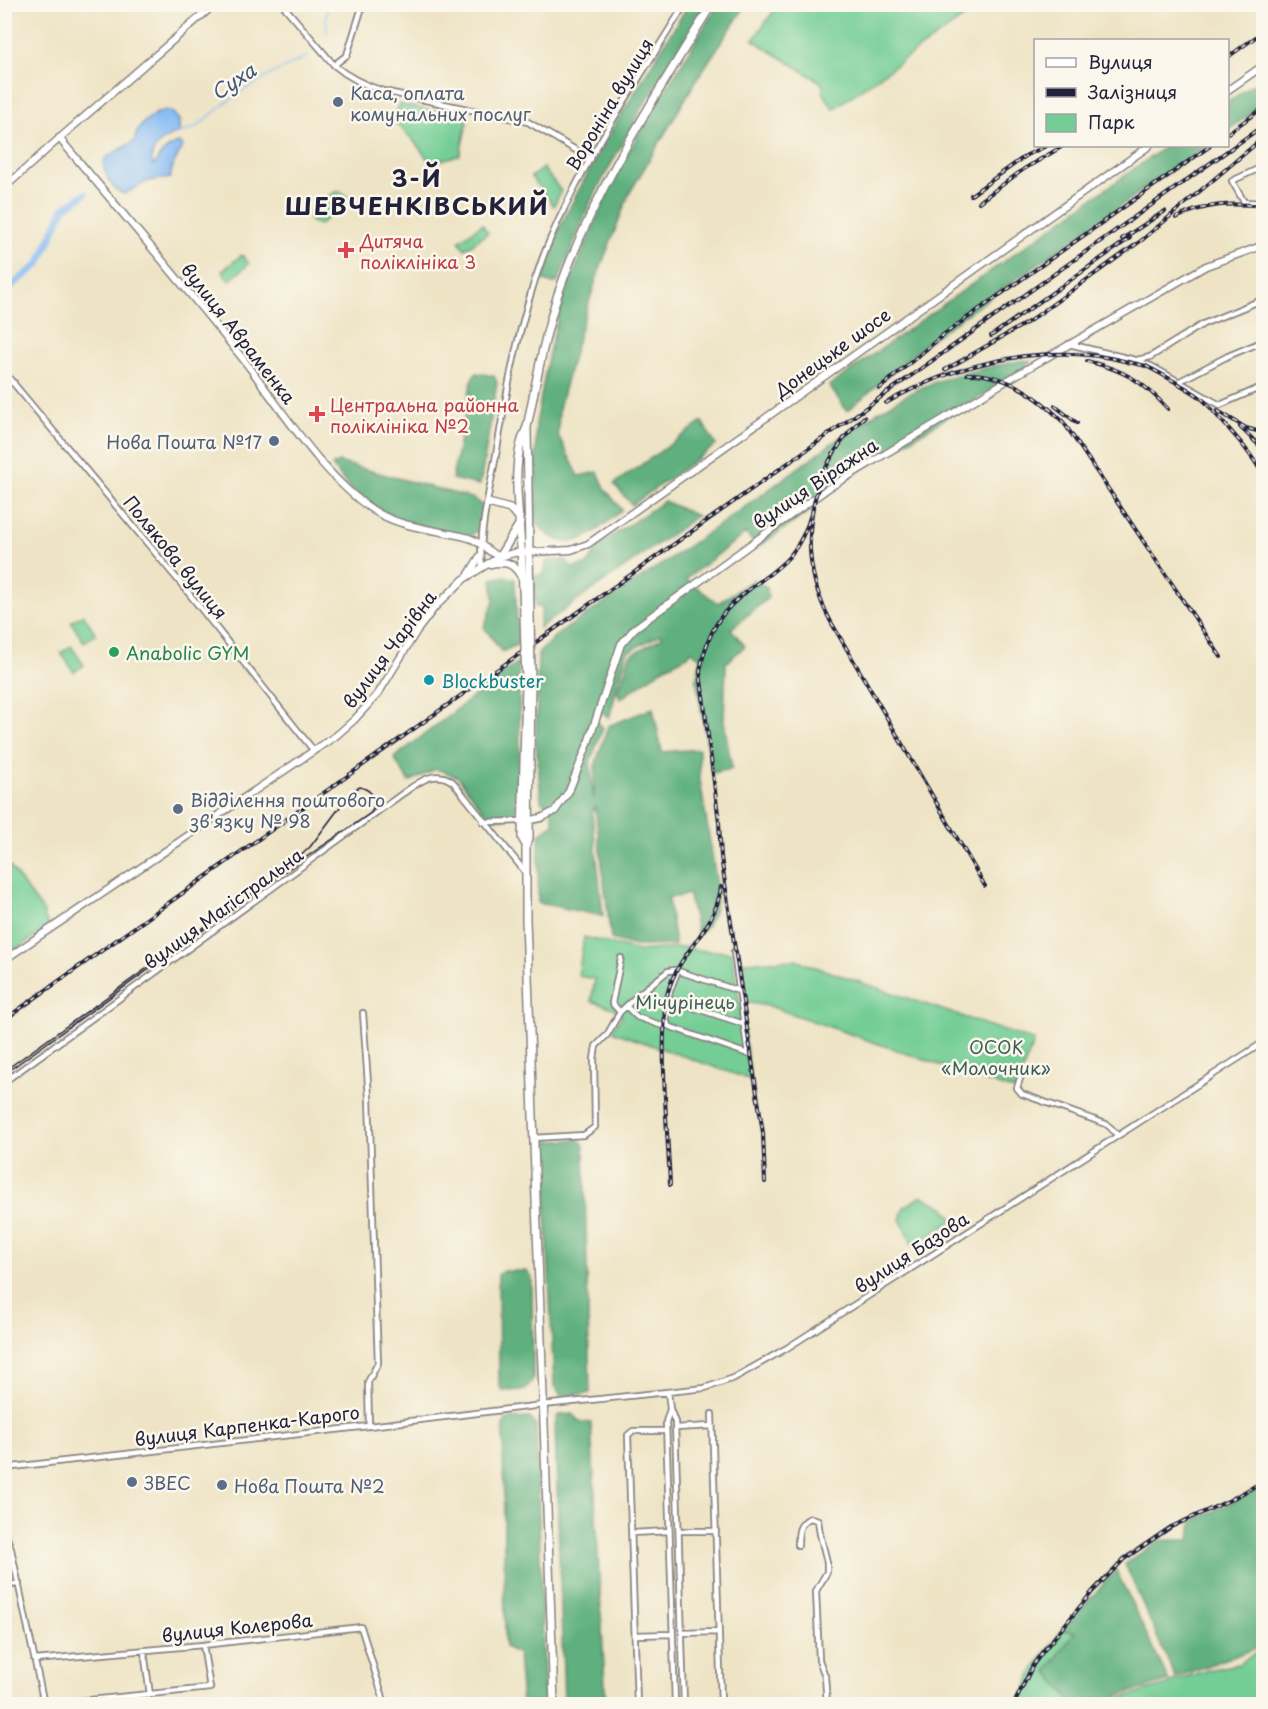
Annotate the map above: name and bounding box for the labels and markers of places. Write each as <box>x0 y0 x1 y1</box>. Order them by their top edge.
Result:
place label: Каса, оплата комунальних послуг <box>350 79 532 127</box>
marker: Каса, оплата комунальних послуг <box>331 95 345 109</box>
place label: Дитяча поліклініка 3 <box>359 227 476 275</box>
marker: Дитяча поліклініка 3 <box>337 241 355 259</box>
place label: Центральна районна поліклініка №2 <box>330 391 520 439</box>
marker: Центральна районна поліклініка №2 <box>308 405 326 423</box>
place label: Нова Пошта №17 <box>106 428 262 455</box>
marker: Нова Пошта №17 <box>267 434 281 448</box>
place label: Anabolic GYM <box>126 639 249 666</box>
marker: Anabolic GYM <box>107 645 121 659</box>
place label: Blockbuster <box>441 667 544 694</box>
marker: Blockbuster <box>422 673 436 687</box>
place label: Відділення поштового зв'язку № 98 <box>189 786 385 834</box>
marker: Відділення поштового зв'язку № 98 <box>171 802 185 816</box>
place label: ЗВЕС <box>144 1469 191 1496</box>
place label: Нова Пошта №2 <box>234 1472 385 1499</box>
marker: ЗВЕС <box>125 1475 139 1489</box>
marker: Нова Пошта №2 <box>215 1478 229 1492</box>

